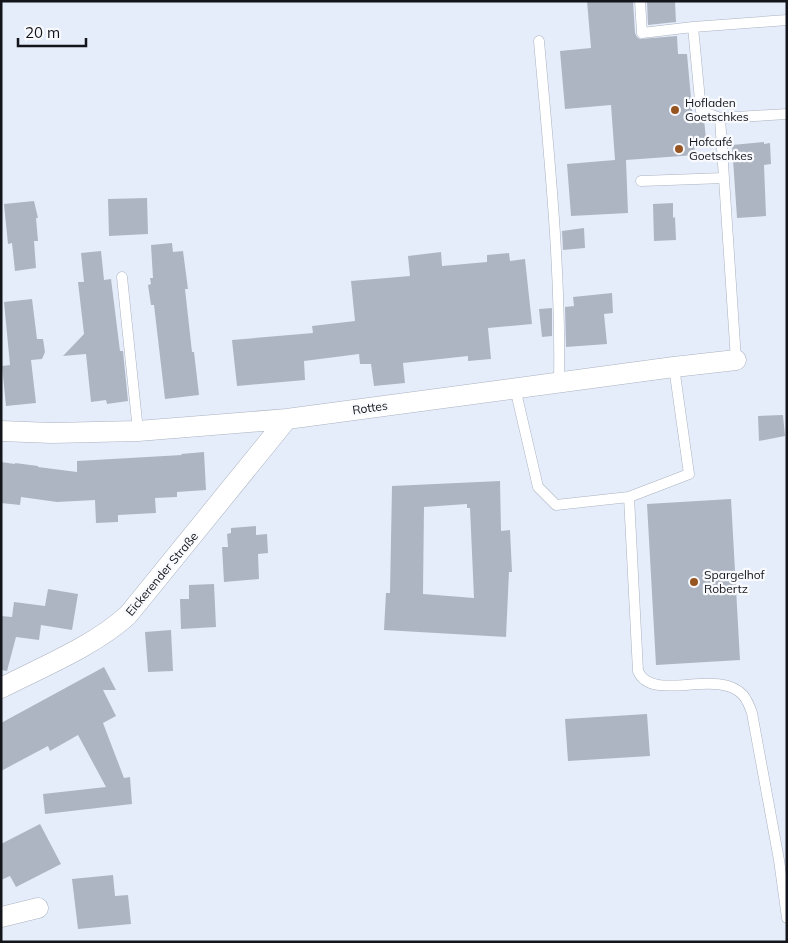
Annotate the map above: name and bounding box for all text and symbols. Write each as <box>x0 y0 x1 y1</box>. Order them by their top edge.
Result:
scale bar <box>18 15 85 47</box>
text: 20 m <box>25 23 60 42</box>
place label: Hofladen Goetschkes <box>685 95 749 124</box>
marker: Hofladen Goetschkes <box>669 104 681 116</box>
place label: Hofcafé Goetschkes <box>689 134 753 163</box>
marker: Hofcafé Goetschkes <box>673 143 685 155</box>
street label: Rottes <box>351 398 389 417</box>
street label: Eickerender Straße <box>122 529 201 619</box>
place label: Spargelhof Robertz <box>704 567 766 596</box>
marker: Spargelhof Robertz <box>688 576 700 588</box>

